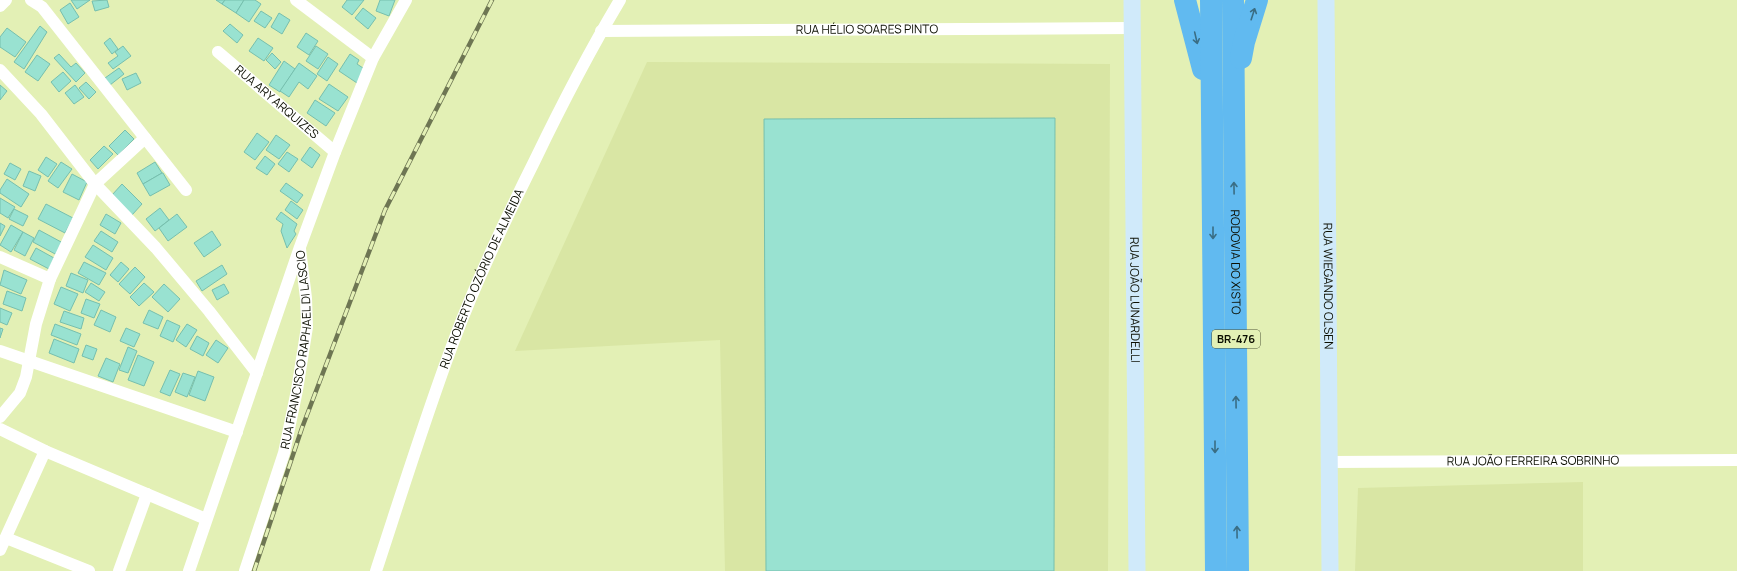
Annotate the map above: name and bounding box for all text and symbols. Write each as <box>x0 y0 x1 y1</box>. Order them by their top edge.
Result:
one-way arrow <box>1250 8 1257 21</box>
street label: RUA HÉLIO SOARES PINTO <box>796 20 939 38</box>
one-way arrow <box>1192 31 1200 44</box>
street label: RUA ARY ARQUIZES <box>231 61 323 142</box>
one-way arrow <box>1230 182 1238 195</box>
street label: RUA ROBERTO OZÓRIO DE ALMEIDA <box>435 185 528 371</box>
street label: RODOVIA DO XISTO <box>1227 209 1245 315</box>
street label: RUA WIEGANDO OLSEN <box>1320 223 1337 349</box>
one-way arrow <box>1209 226 1217 239</box>
street label: RUA JOÃO LUNARDELLI <box>1126 237 1144 363</box>
street label: RUA FRANCISCO RAPHAEL DI LASCIO <box>276 249 315 450</box>
road number: BR-476 <box>1212 330 1260 348</box>
one-way arrow <box>1232 396 1240 409</box>
one-way arrow <box>1211 440 1219 453</box>
street label: RUA JOÃO FERREIRA SOBRINHO <box>1447 452 1620 469</box>
one-way arrow <box>1233 526 1241 539</box>

